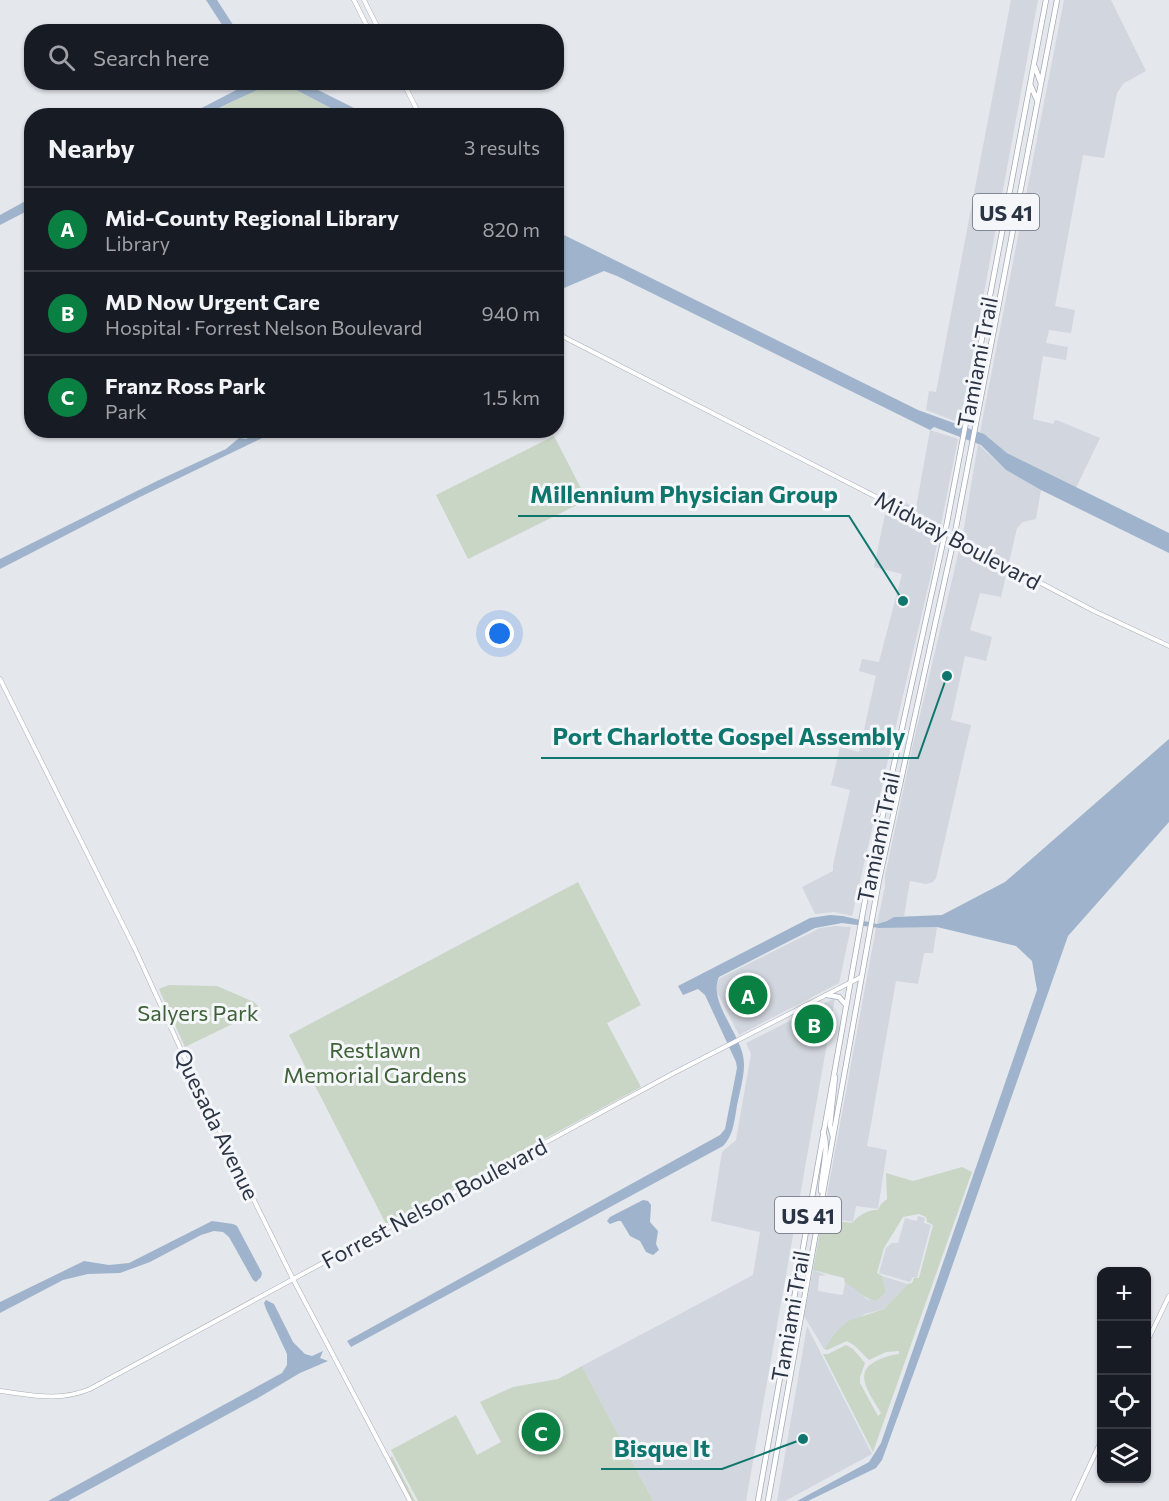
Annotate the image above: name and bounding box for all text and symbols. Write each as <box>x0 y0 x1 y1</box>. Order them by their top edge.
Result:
search box <box>24 24 564 90</box>
icon: search <box>45 41 78 74</box>
text: Search here <box>93 44 209 71</box>
text: Nearby <box>48 132 135 163</box>
text: 3 results <box>464 135 540 159</box>
road number: US 41 <box>973 194 1039 230</box>
text: Mid-County Regional Library <box>105 204 399 231</box>
text: A <box>60 217 75 241</box>
text: 820 m <box>483 217 540 241</box>
text: Library <box>105 231 170 255</box>
text: MD Now Urgent Care <box>105 288 320 315</box>
street label: Tamiami Trail <box>951 294 1003 430</box>
text: B <box>61 301 74 325</box>
text: 940 m <box>482 301 540 325</box>
text: Hospital · Forrest Nelson Boulevard <box>105 315 422 339</box>
text: Franz Ross Park <box>105 372 266 399</box>
text: C <box>61 385 74 409</box>
text: 1.5 km <box>483 385 540 409</box>
text: Park <box>105 399 147 423</box>
callout: Millennium Physician Group <box>518 474 849 516</box>
text: Millennium Physician Group <box>530 479 838 508</box>
street label: Midway Boulevard <box>870 485 1046 595</box>
your location <box>485 619 514 648</box>
callout: Port Charlotte Gospel Assembly <box>541 716 918 758</box>
text: Port Charlotte Gospel Assembly <box>552 721 906 750</box>
street label: Tamiami Trail <box>851 769 905 905</box>
pin: A <box>728 972 768 1018</box>
park label: Salyers Park <box>137 999 259 1026</box>
pin: B <box>794 1002 834 1046</box>
park label: Restlawn Memorial Gardens <box>283 1036 467 1088</box>
street label: Quesada Avenue <box>169 1044 265 1204</box>
street label: Forrest Nelson Boulevard <box>317 1132 551 1274</box>
road number: US 41 <box>775 1197 841 1233</box>
street label: Tamiami Trail <box>765 1248 815 1384</box>
map controls <box>1097 1267 1151 1483</box>
button: + <box>1097 1267 1151 1321</box>
button: − <box>1097 1321 1151 1375</box>
button: locate <box>1097 1375 1151 1429</box>
pin: C <box>522 1410 560 1454</box>
callout: Bisque It <box>601 1427 722 1469</box>
button: layers <box>1097 1429 1151 1483</box>
text: Bisque It <box>614 1433 710 1462</box>

